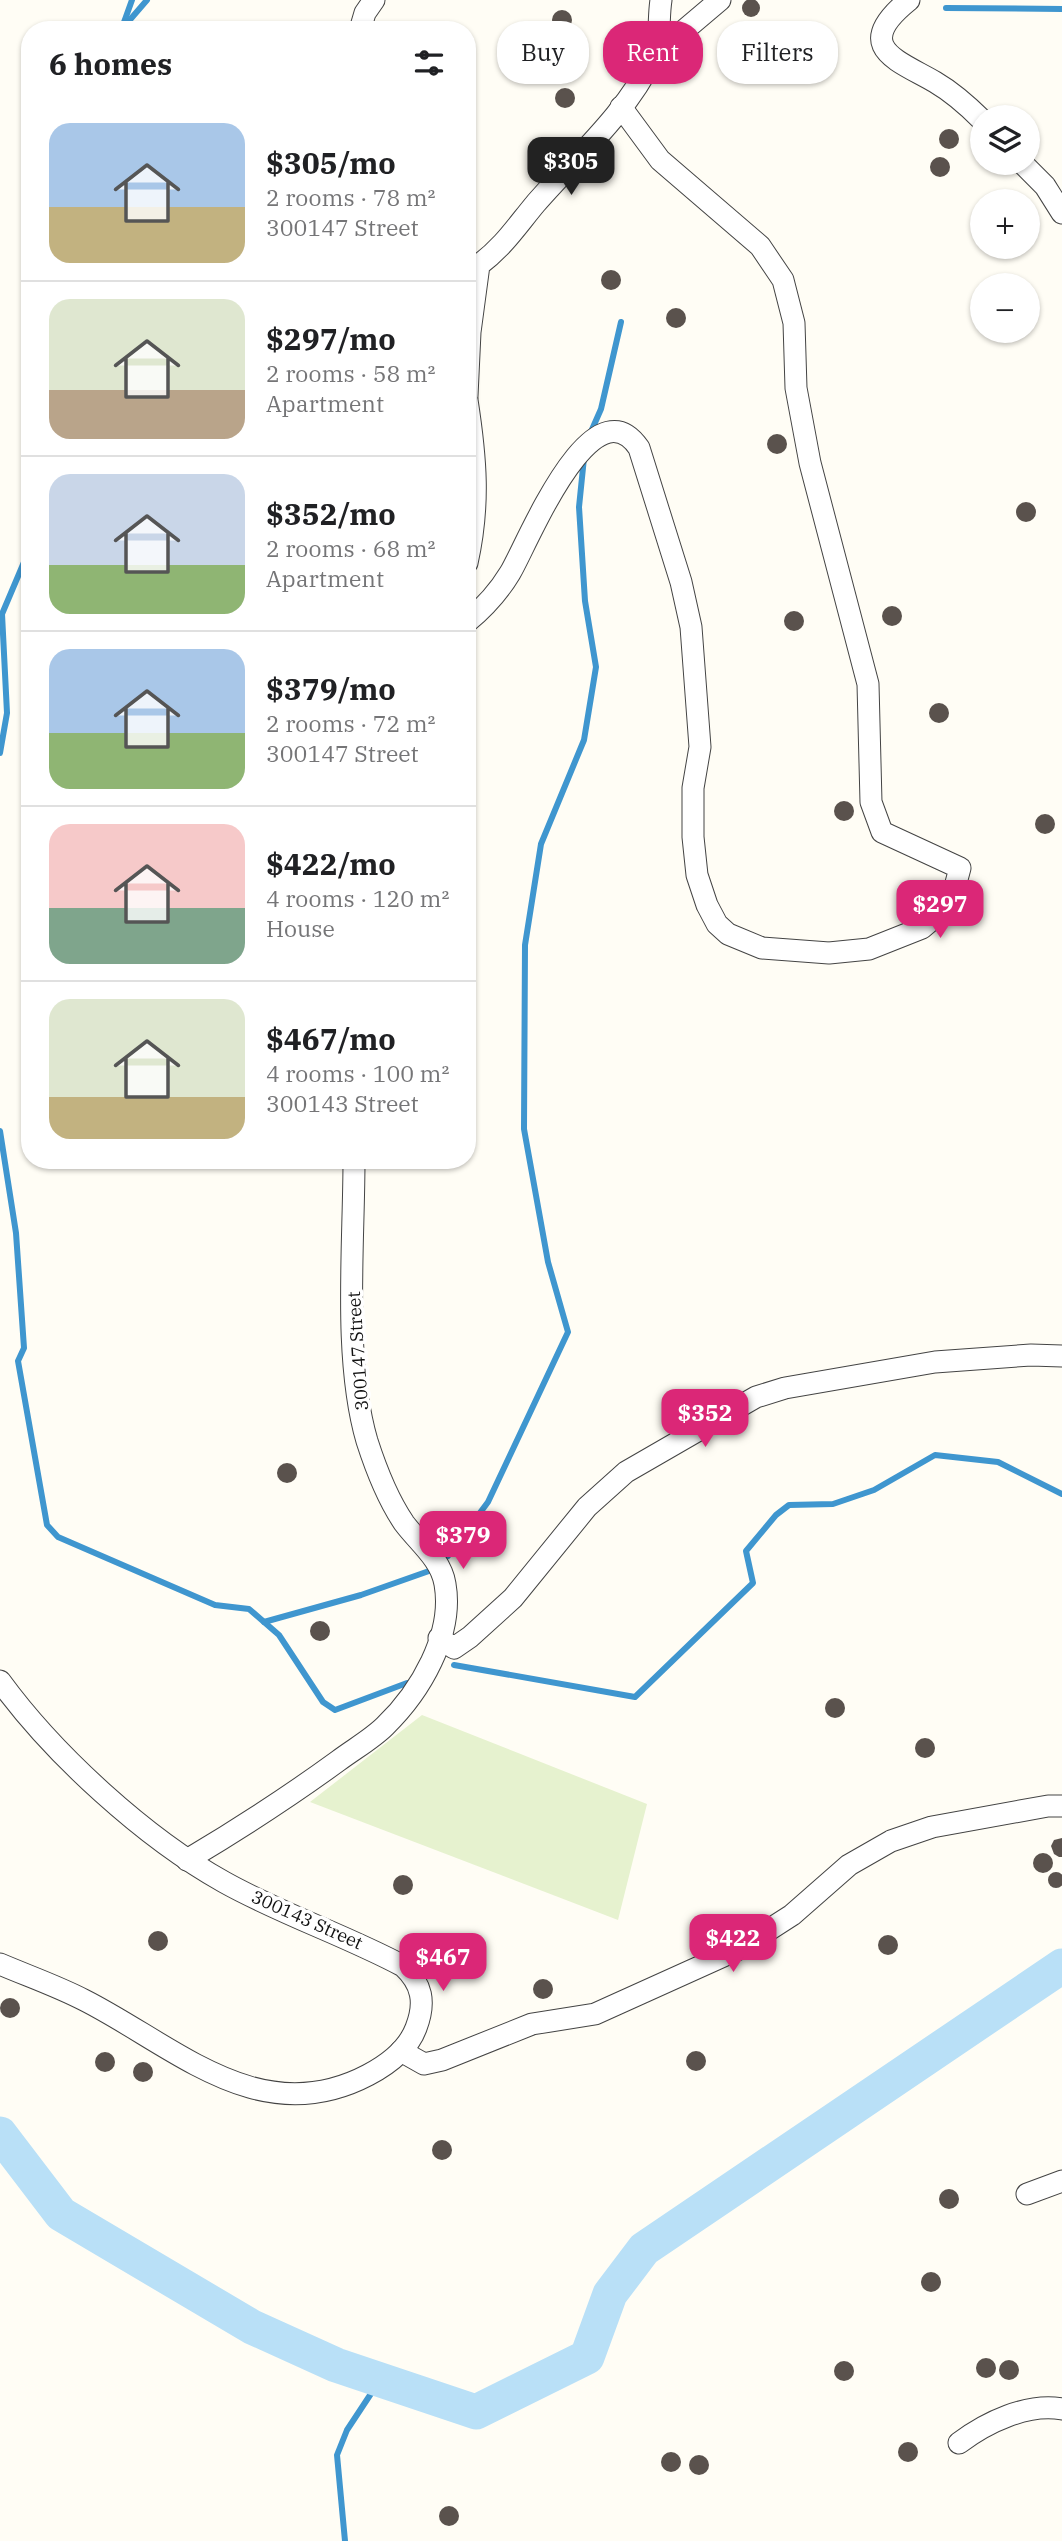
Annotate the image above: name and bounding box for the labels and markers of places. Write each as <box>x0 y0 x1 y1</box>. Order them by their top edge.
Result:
pin: $305 <box>530 138 612 197</box>
pin: $297 <box>899 880 981 940</box>
pin: $352 <box>664 1390 746 1449</box>
pin: $379 <box>422 1512 504 1571</box>
pin: $422 <box>692 1914 774 1974</box>
pin: $467 <box>402 1934 484 1993</box>

